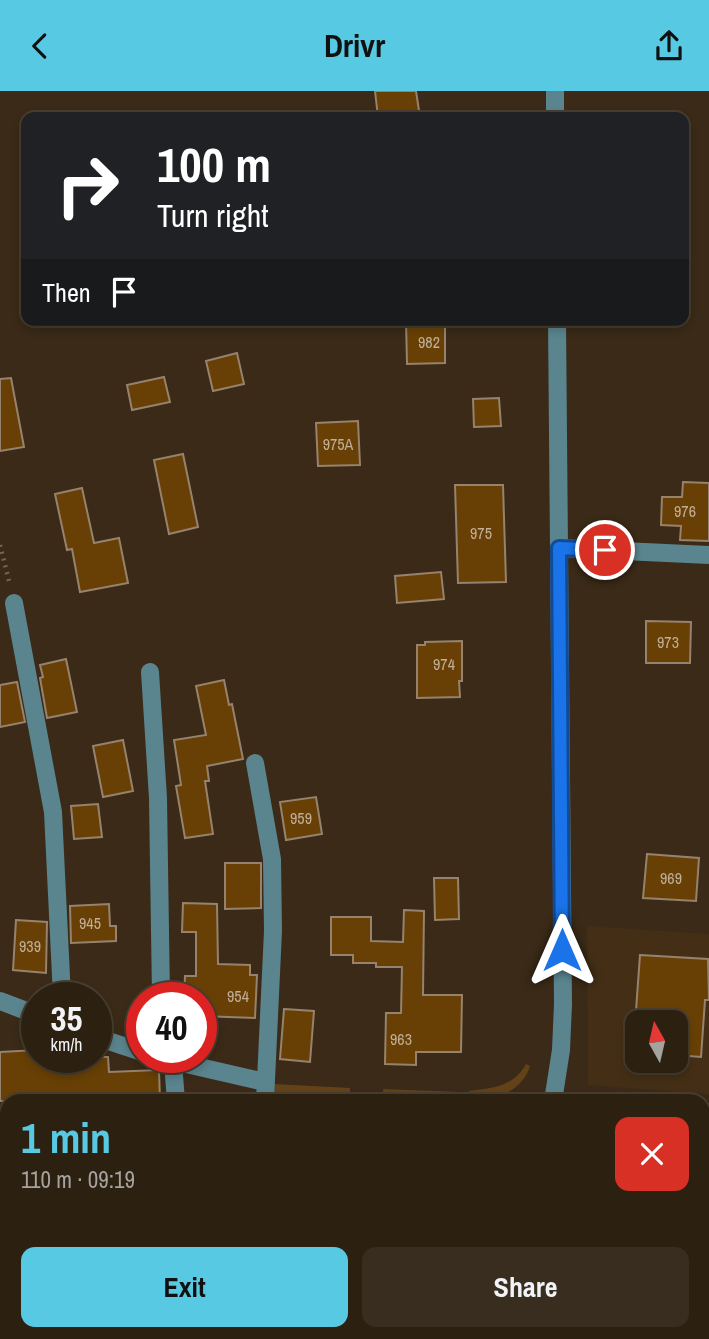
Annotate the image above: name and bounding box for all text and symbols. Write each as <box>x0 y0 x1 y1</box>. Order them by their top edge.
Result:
text: Drivr <box>324 24 385 67</box>
icon: back <box>21 27 59 65</box>
icon: share <box>650 27 688 65</box>
text: 100 m <box>157 131 271 197</box>
icon: right <box>42 140 133 231</box>
text: Turn right <box>157 194 269 237</box>
icon: arrive <box>105 273 143 311</box>
text: Then <box>42 275 91 310</box>
house number: 982 <box>418 331 440 353</box>
house number: 975A <box>323 433 354 455</box>
house number: 976 <box>674 500 696 522</box>
pin <box>575 520 635 580</box>
house number: 975 <box>470 522 492 544</box>
icon: arrive <box>586 531 624 569</box>
house number: 973 <box>657 631 679 653</box>
house number: 974 <box>433 653 455 675</box>
house number: 959 <box>290 807 312 829</box>
house number: 969 <box>660 867 682 889</box>
house number: 945 <box>79 912 101 934</box>
position arrow <box>525 913 599 987</box>
house number: 939 <box>19 935 41 957</box>
speed limit sign: 40 <box>126 982 217 1073</box>
house number: 954 <box>227 985 249 1007</box>
text: 35 <box>51 995 82 1042</box>
north arrow <box>625 1010 688 1073</box>
map controls <box>625 1010 688 1073</box>
house number: 963 <box>390 1028 412 1050</box>
text: km/h <box>51 1032 83 1057</box>
text: 1 min <box>21 1110 111 1166</box>
button: close <box>615 1117 689 1191</box>
text: 110 m · 09:19 <box>21 1164 135 1195</box>
button: Exit <box>21 1247 348 1327</box>
button: Share <box>362 1247 689 1327</box>

